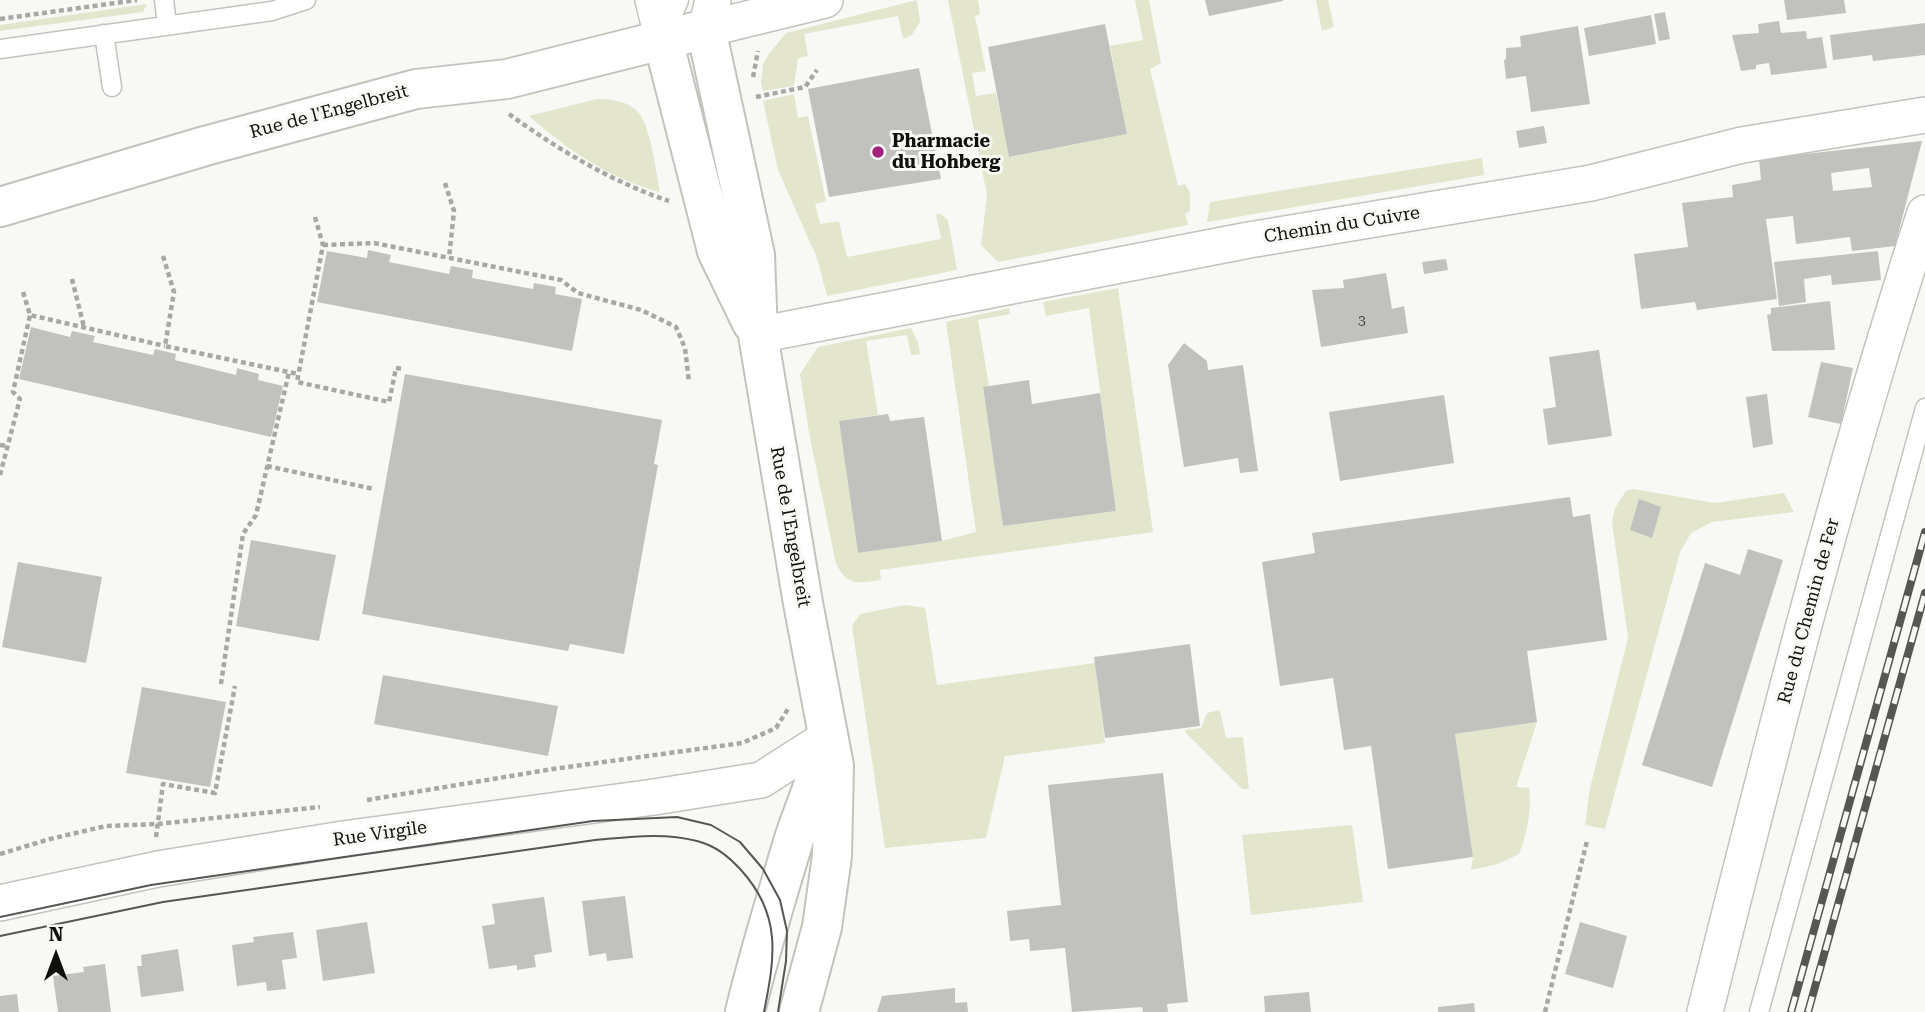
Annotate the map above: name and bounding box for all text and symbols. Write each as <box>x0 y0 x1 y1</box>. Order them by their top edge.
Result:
street label: Rue de l'Engelbreit <box>247 80 411 144</box>
place label: Pharmacie du Hohberg <box>892 131 1000 174</box>
marker: Pharmacie du Hohberg <box>870 144 886 160</box>
street label: Chemin du Cuivre <box>1263 202 1421 248</box>
house number: 3 <box>1358 313 1366 329</box>
street label: Rue de l'Engelbreit <box>765 445 815 609</box>
street label: Rue du Chemin de Fer <box>1774 516 1844 706</box>
street label: Rue Virgile <box>332 817 428 851</box>
north arrow <box>21 921 91 991</box>
text: N <box>49 923 63 946</box>

